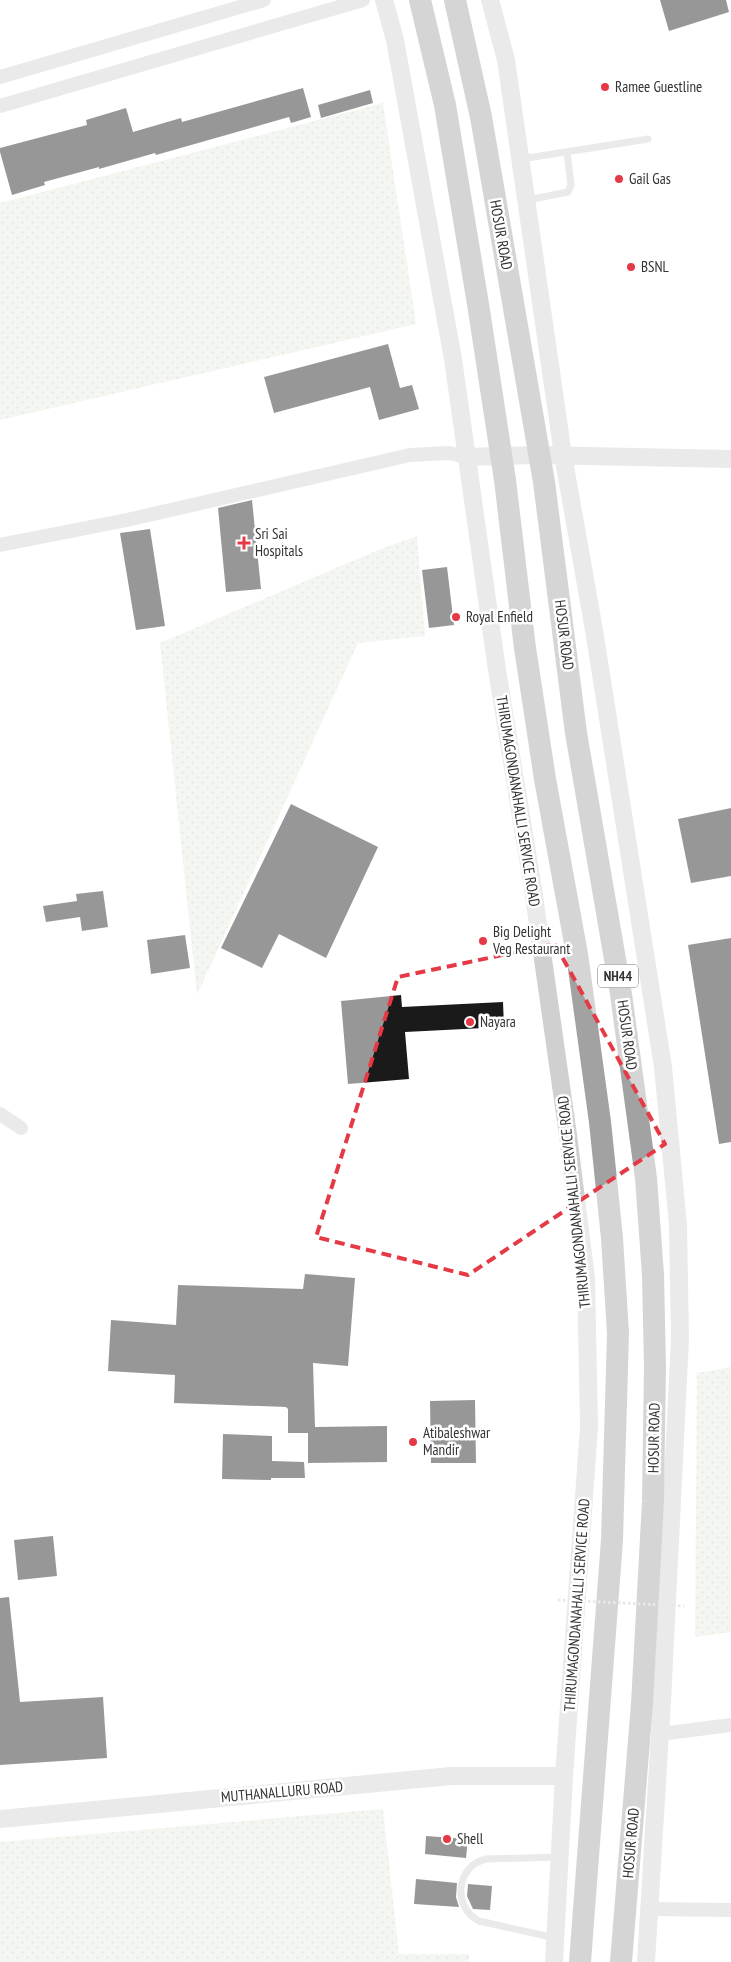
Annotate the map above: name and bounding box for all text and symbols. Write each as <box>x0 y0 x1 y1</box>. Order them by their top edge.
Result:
place label: Ramee Guestline <box>615 77 702 96</box>
marker: Ramee Guestline <box>599 81 611 93</box>
place label: Gail Gas <box>629 169 671 188</box>
marker: Gail Gas <box>613 173 625 185</box>
street label: HOSUR ROAD <box>486 199 517 271</box>
place label: BSNL <box>641 257 670 276</box>
marker: BSNL <box>625 261 637 273</box>
place label: Sri Sai Hospitals <box>255 524 303 560</box>
marker: Sri Sai Hospitals <box>237 536 251 550</box>
street label: HOSUR ROAD <box>551 599 578 671</box>
place label: Royal Enfield <box>466 607 533 626</box>
marker: Royal Enfield <box>450 611 462 623</box>
street label: THIRUMAGONDANAHALLI SERVICE ROAD <box>492 694 545 908</box>
place label: Big Delight Veg Restaurant <box>492 922 570 958</box>
marker: Big Delight Veg Restaurant <box>477 935 489 947</box>
road number: NH44 <box>598 964 638 988</box>
street label: HOSUR ROAD <box>613 999 642 1071</box>
place label: Nayara <box>480 1012 516 1031</box>
marker: Nayara <box>464 1016 476 1028</box>
street label: THIRUMAGONDANAHALLI SERVICE ROAD <box>553 1095 594 1309</box>
street label: HOSUR ROAD <box>643 1402 664 1473</box>
place label: Atibaleshwar Mandir <box>423 1423 491 1459</box>
marker: Atibaleshwar Mandir <box>407 1436 419 1448</box>
street label: THIRUMAGONDANAHALLI SERVICE ROAD <box>560 1498 593 1712</box>
street label: MUTHANALLURU ROAD <box>220 1777 344 1806</box>
street label: HOSUR ROAD <box>618 1807 643 1879</box>
place label: Shell <box>457 1829 484 1848</box>
marker: Shell <box>441 1833 453 1845</box>

